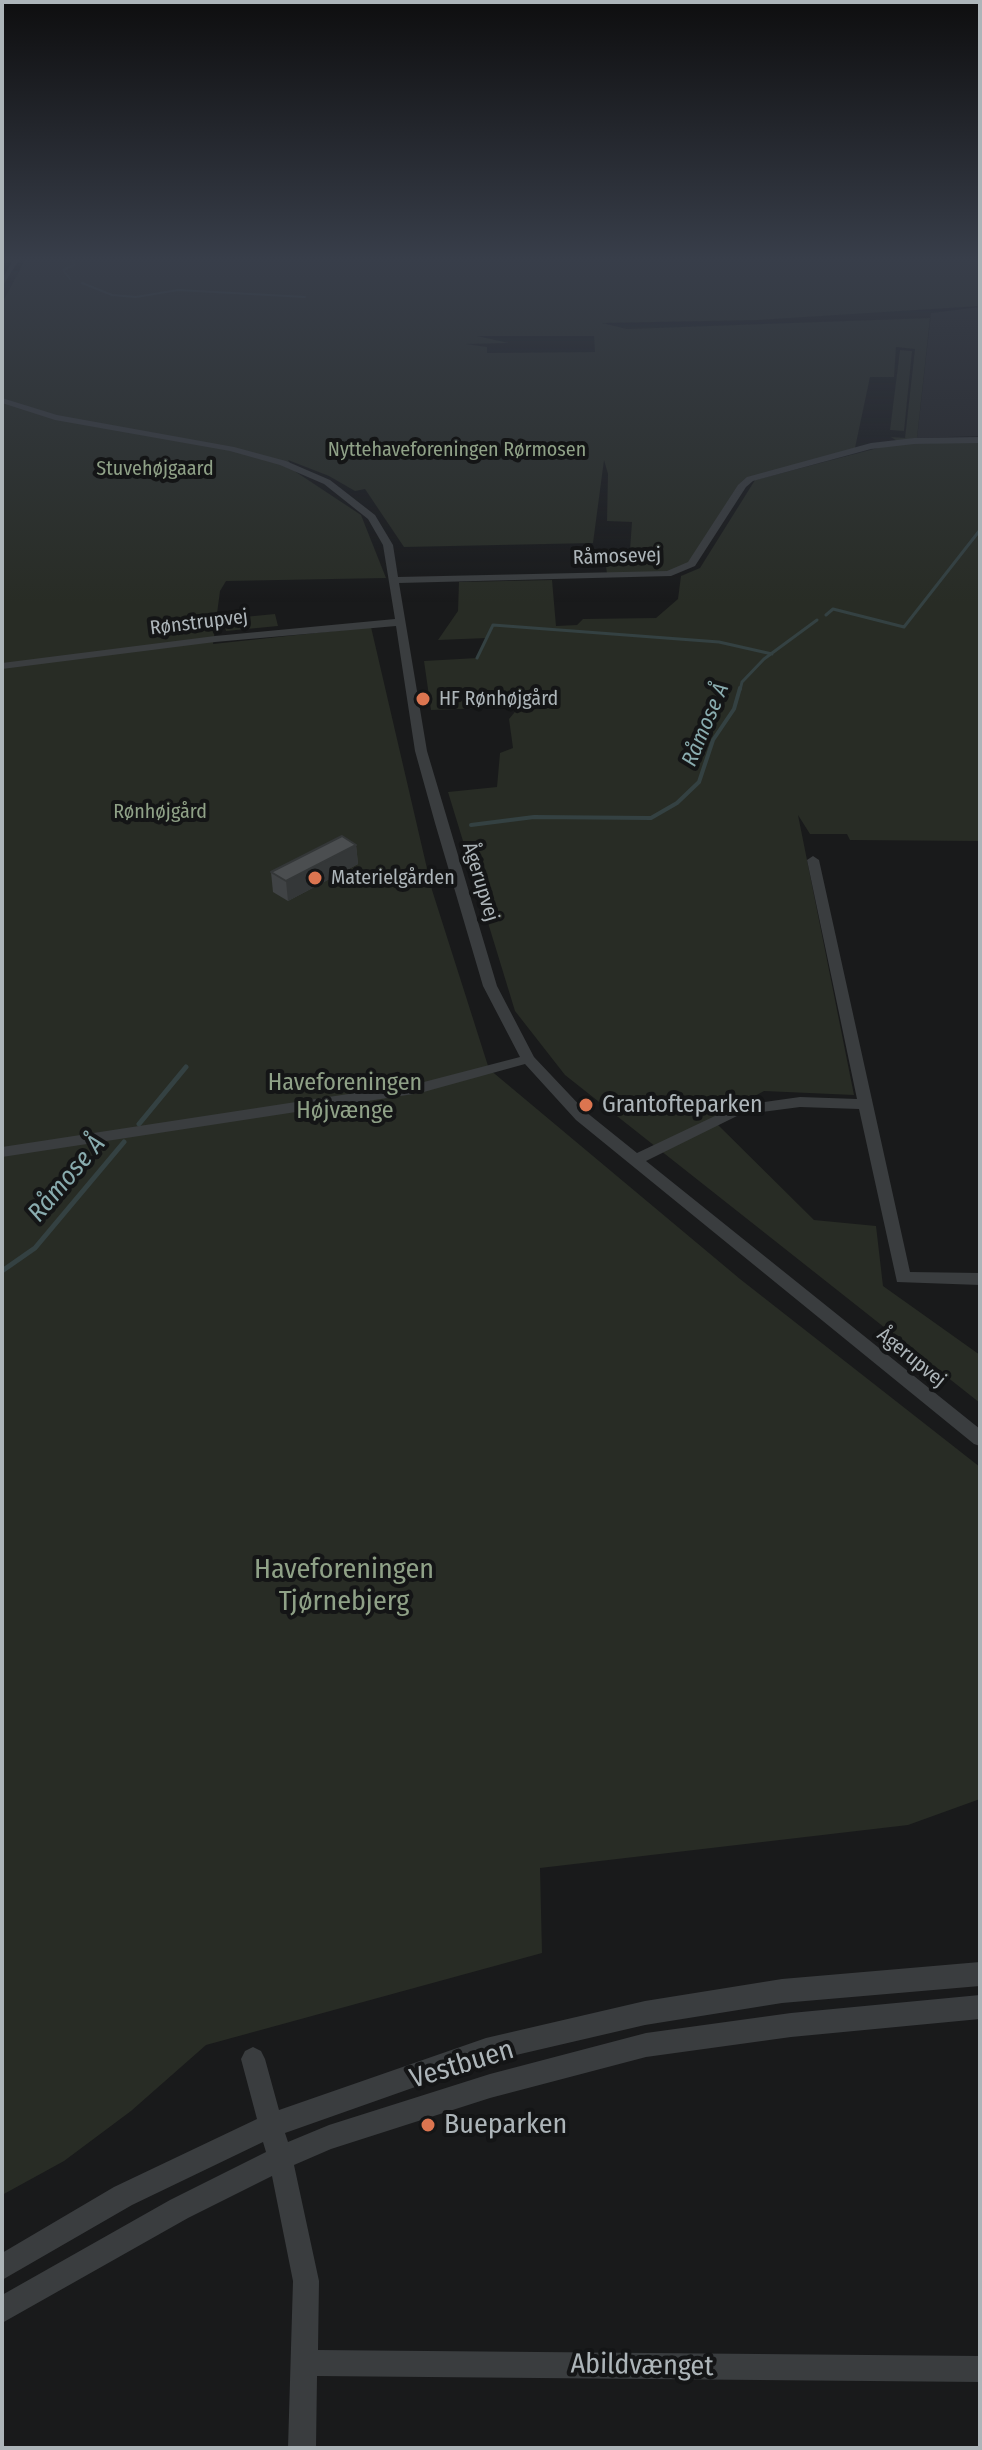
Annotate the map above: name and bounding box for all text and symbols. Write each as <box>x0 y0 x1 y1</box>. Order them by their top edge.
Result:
park label: Nyttehaveforeningen Rørmosen <box>328 438 586 462</box>
park label: Stuvehøjgaard <box>96 457 214 481</box>
street label: Råmosevej <box>572 543 662 571</box>
street label: Rønstrupvej <box>149 605 249 641</box>
water label: Råmose Å <box>677 680 735 770</box>
place label: HF Rønhøjgård <box>439 687 558 711</box>
marker: HF Rønhøjgård <box>414 690 432 708</box>
park label: Rønhøjgård <box>113 800 207 824</box>
street label: Ågerupvej <box>457 840 503 924</box>
place label: Materielgården <box>331 866 455 890</box>
marker: Materielgården <box>306 869 324 887</box>
park label: Haveforeningen Højvænge <box>268 1069 422 1125</box>
place label: Grantofteparken <box>602 1091 763 1119</box>
marker: Grantofteparken <box>577 1096 595 1114</box>
water label: Råmose Å <box>22 1129 112 1229</box>
street label: Ågerupvej <box>872 1323 950 1393</box>
park label: Haveforeningen Tjørnebjerg <box>254 1553 434 1619</box>
street label: Vestbuen <box>406 2033 518 2097</box>
place label: Bueparken <box>444 2108 567 2142</box>
marker: Bueparken <box>419 2116 437 2134</box>
street label: Abildvænget <box>570 2348 714 2384</box>

